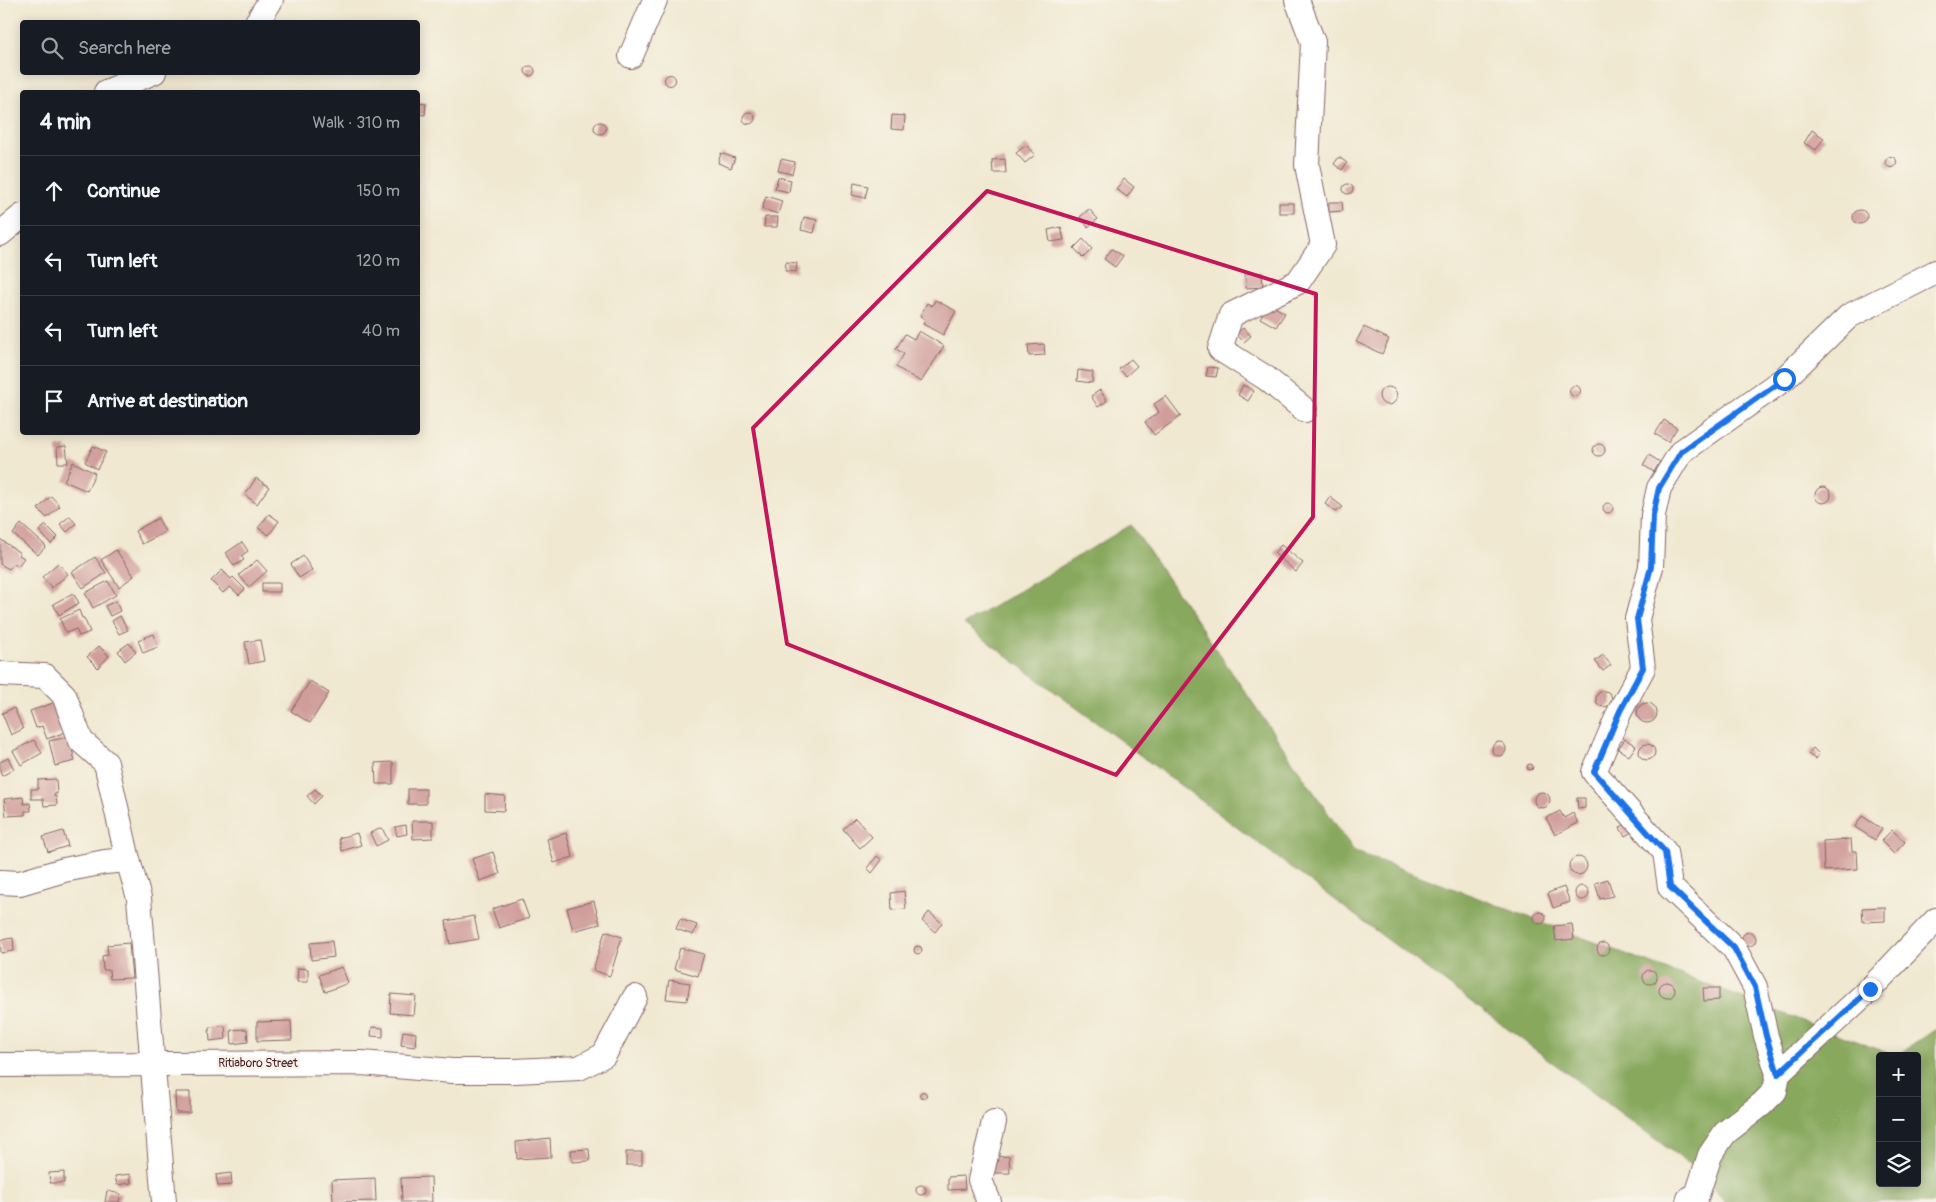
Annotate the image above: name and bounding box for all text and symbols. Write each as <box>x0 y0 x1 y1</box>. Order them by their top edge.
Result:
search box <box>20 20 420 75</box>
icon: search <box>38 34 66 62</box>
text: Search here <box>78 36 171 60</box>
text: 4 min <box>40 109 91 136</box>
text: Walk · 310 m <box>313 113 400 133</box>
icon: ahead <box>40 177 68 205</box>
text: Continue <box>87 179 160 203</box>
text: 150 m <box>356 181 400 201</box>
icon: left <box>40 247 68 275</box>
text: Turn left <box>87 249 157 273</box>
text: 120 m <box>356 251 400 271</box>
icon: left <box>40 317 68 345</box>
text: Turn left <box>87 319 157 343</box>
text: 40 m <box>362 321 400 341</box>
route start <box>1773 368 1796 391</box>
icon: arrive <box>40 387 68 415</box>
text: Arrive at destination <box>87 389 248 413</box>
route end <box>1859 978 1882 1001</box>
map controls <box>1876 1052 1921 1187</box>
button: + <box>1876 1052 1921 1097</box>
street label: Ritiaboro Street <box>218 1056 298 1071</box>
button: − <box>1876 1097 1921 1142</box>
button: layers <box>1876 1142 1921 1187</box>

